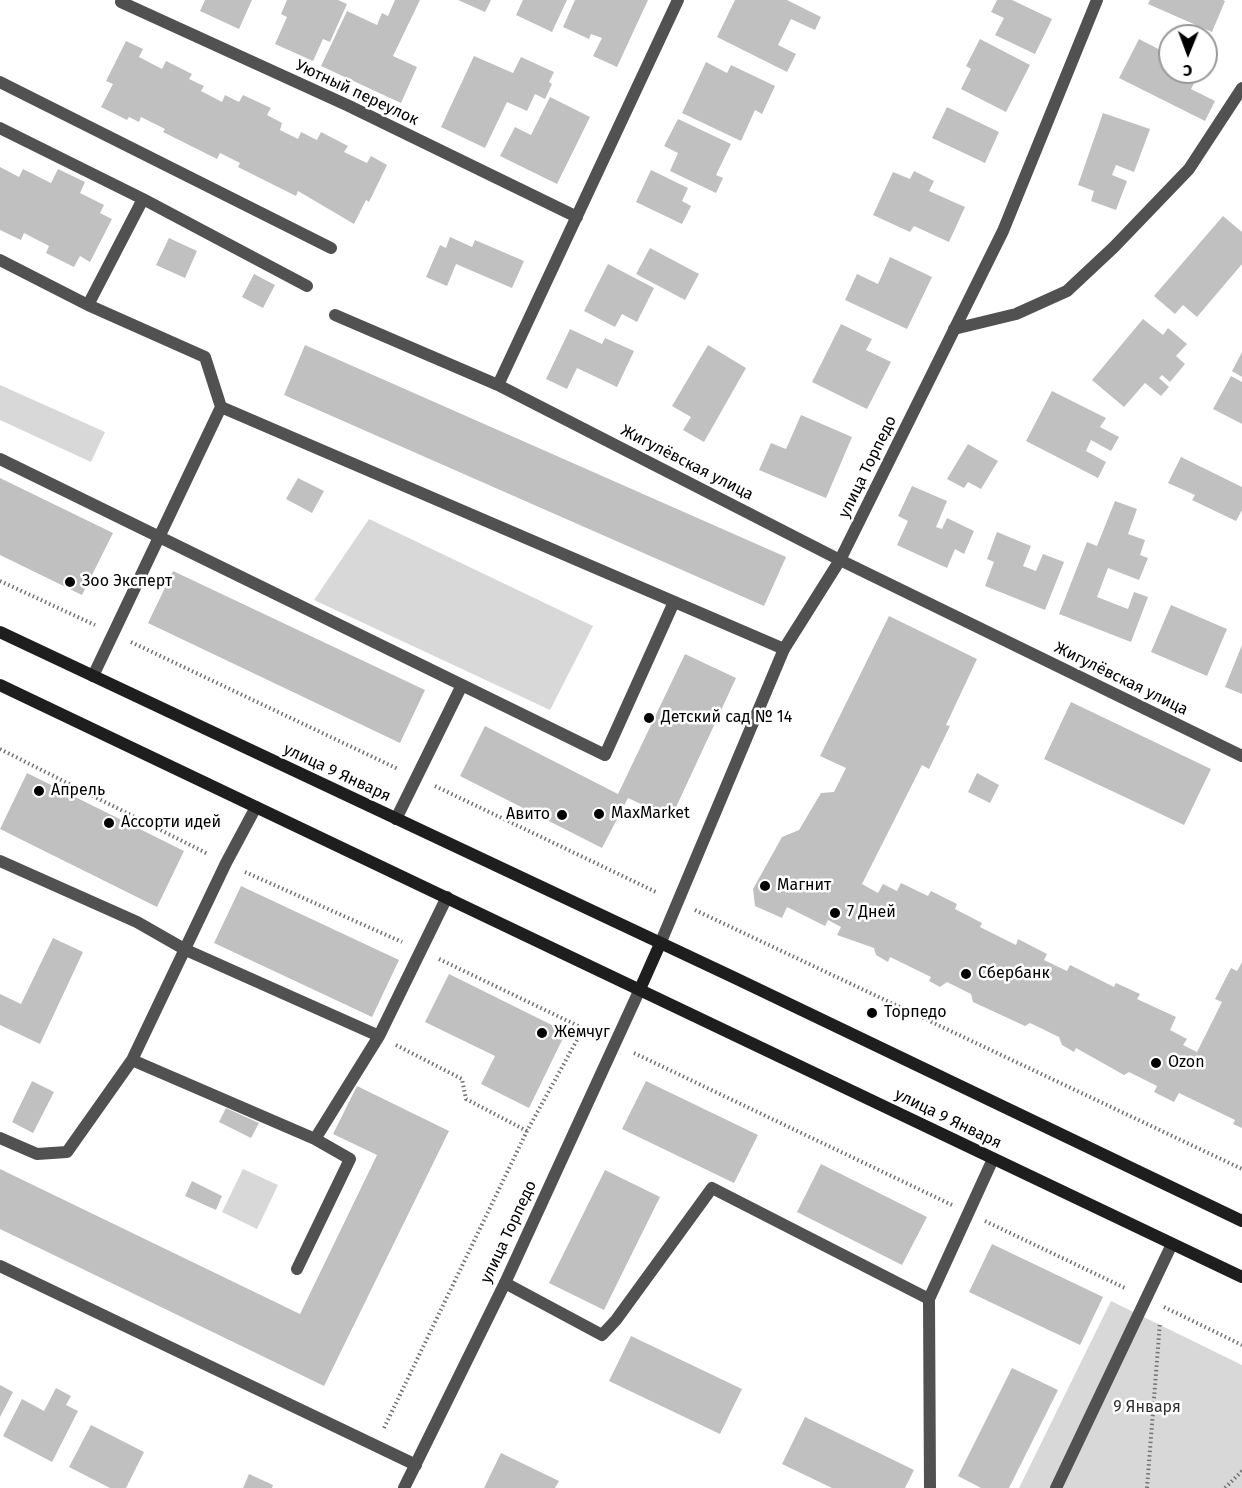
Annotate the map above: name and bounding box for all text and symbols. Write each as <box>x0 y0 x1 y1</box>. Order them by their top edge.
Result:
north arrow <box>1158 24 1218 84</box>
street label: Уютный переулок <box>292 56 422 130</box>
text: С <box>1183 61 1192 80</box>
street label: улица Торпедо <box>835 413 901 521</box>
street label: Жигулёвская улица <box>617 421 757 505</box>
place label: Зоо Эксперт <box>82 572 172 592</box>
marker: Зоо Эксперт <box>63 575 77 589</box>
street label: Жигулёвская улица <box>1051 638 1191 720</box>
place label: Детский сад № 14 <box>661 708 792 728</box>
marker: Детский сад № 14 <box>642 711 656 725</box>
street label: улица 9 Января <box>280 740 394 806</box>
place label: Апрель <box>51 781 105 801</box>
marker: Апрель <box>32 784 46 798</box>
place label: MaxMarket <box>611 804 690 824</box>
place label: Авито <box>506 805 550 825</box>
marker: MaxMarket <box>592 807 606 821</box>
marker: Авито <box>555 808 569 822</box>
place label: Ассорти идей <box>121 813 221 833</box>
marker: Ассорти идей <box>102 816 116 830</box>
place label: Магнит <box>777 876 831 896</box>
marker: Магнит <box>758 879 772 893</box>
place label: 7 Дней <box>847 903 896 923</box>
marker: 7 Дней <box>828 906 842 920</box>
place label: Сбербанк <box>978 964 1050 984</box>
marker: Сбербанк <box>959 967 973 981</box>
place label: Торпедо <box>884 1003 946 1023</box>
marker: Торпедо <box>865 1006 879 1020</box>
place label: Жемчуг <box>554 1023 610 1043</box>
marker: Жемчуг <box>535 1026 549 1040</box>
place label: Ozon <box>1168 1053 1205 1073</box>
marker: Ozon <box>1149 1056 1163 1070</box>
street label: улица 9 Января <box>891 1085 1005 1153</box>
street label: улица Торпедо <box>477 1178 541 1286</box>
park label: 9 Января <box>1113 1398 1181 1418</box>

